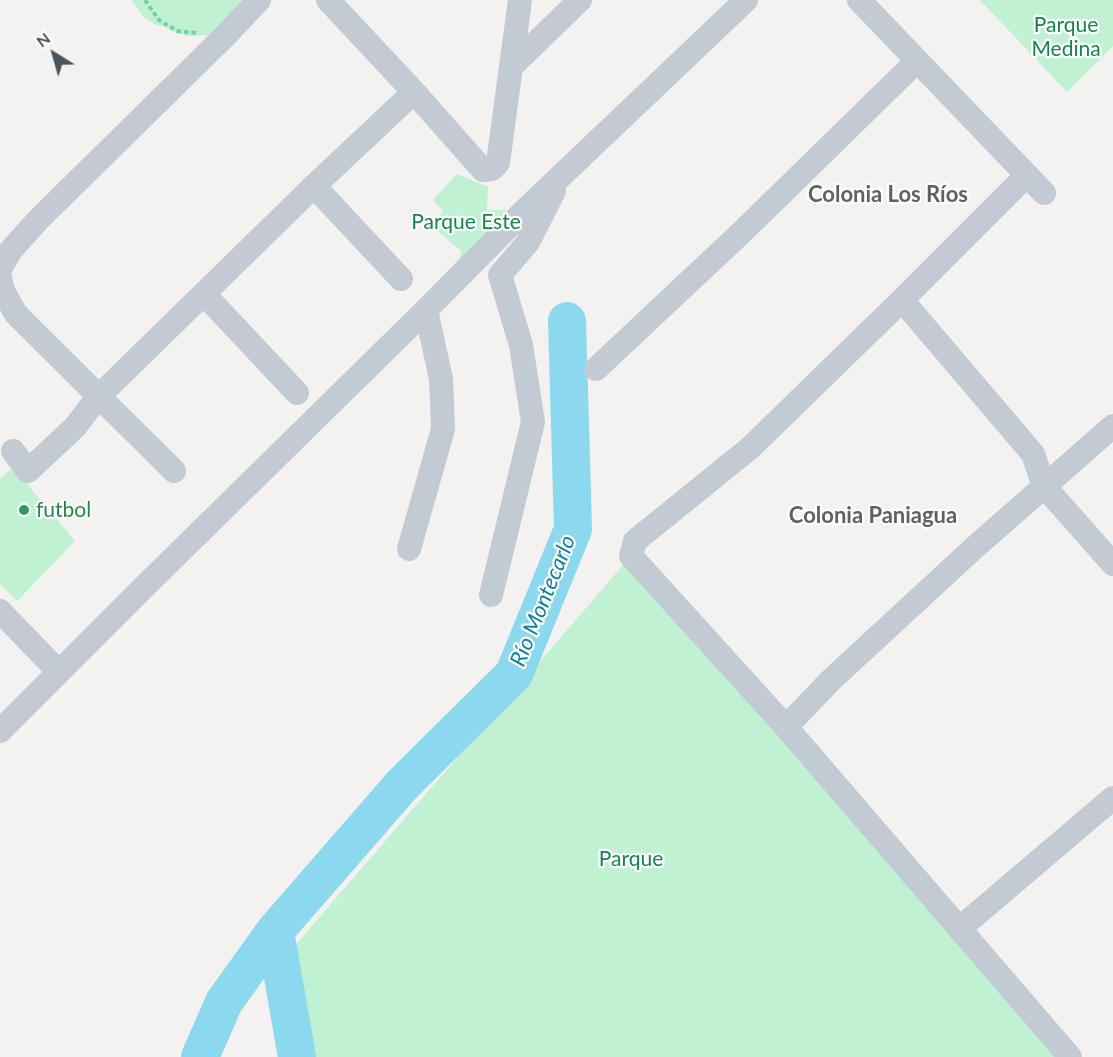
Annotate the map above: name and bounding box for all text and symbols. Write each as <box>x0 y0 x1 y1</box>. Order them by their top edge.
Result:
park label: Parque Medina <box>1031 12 1101 62</box>
north arrow <box>24 24 84 84</box>
text: N <box>32 28 54 51</box>
district label: Colonia Los Ríos <box>808 182 968 208</box>
park label: Parque Este <box>411 209 521 235</box>
place label: futbol <box>36 497 91 523</box>
marker: futbol <box>17 503 31 517</box>
district label: Colonia Paniagua <box>789 503 957 529</box>
water label: Río Montecarlo <box>505 532 581 670</box>
park label: Parque <box>599 846 663 872</box>

